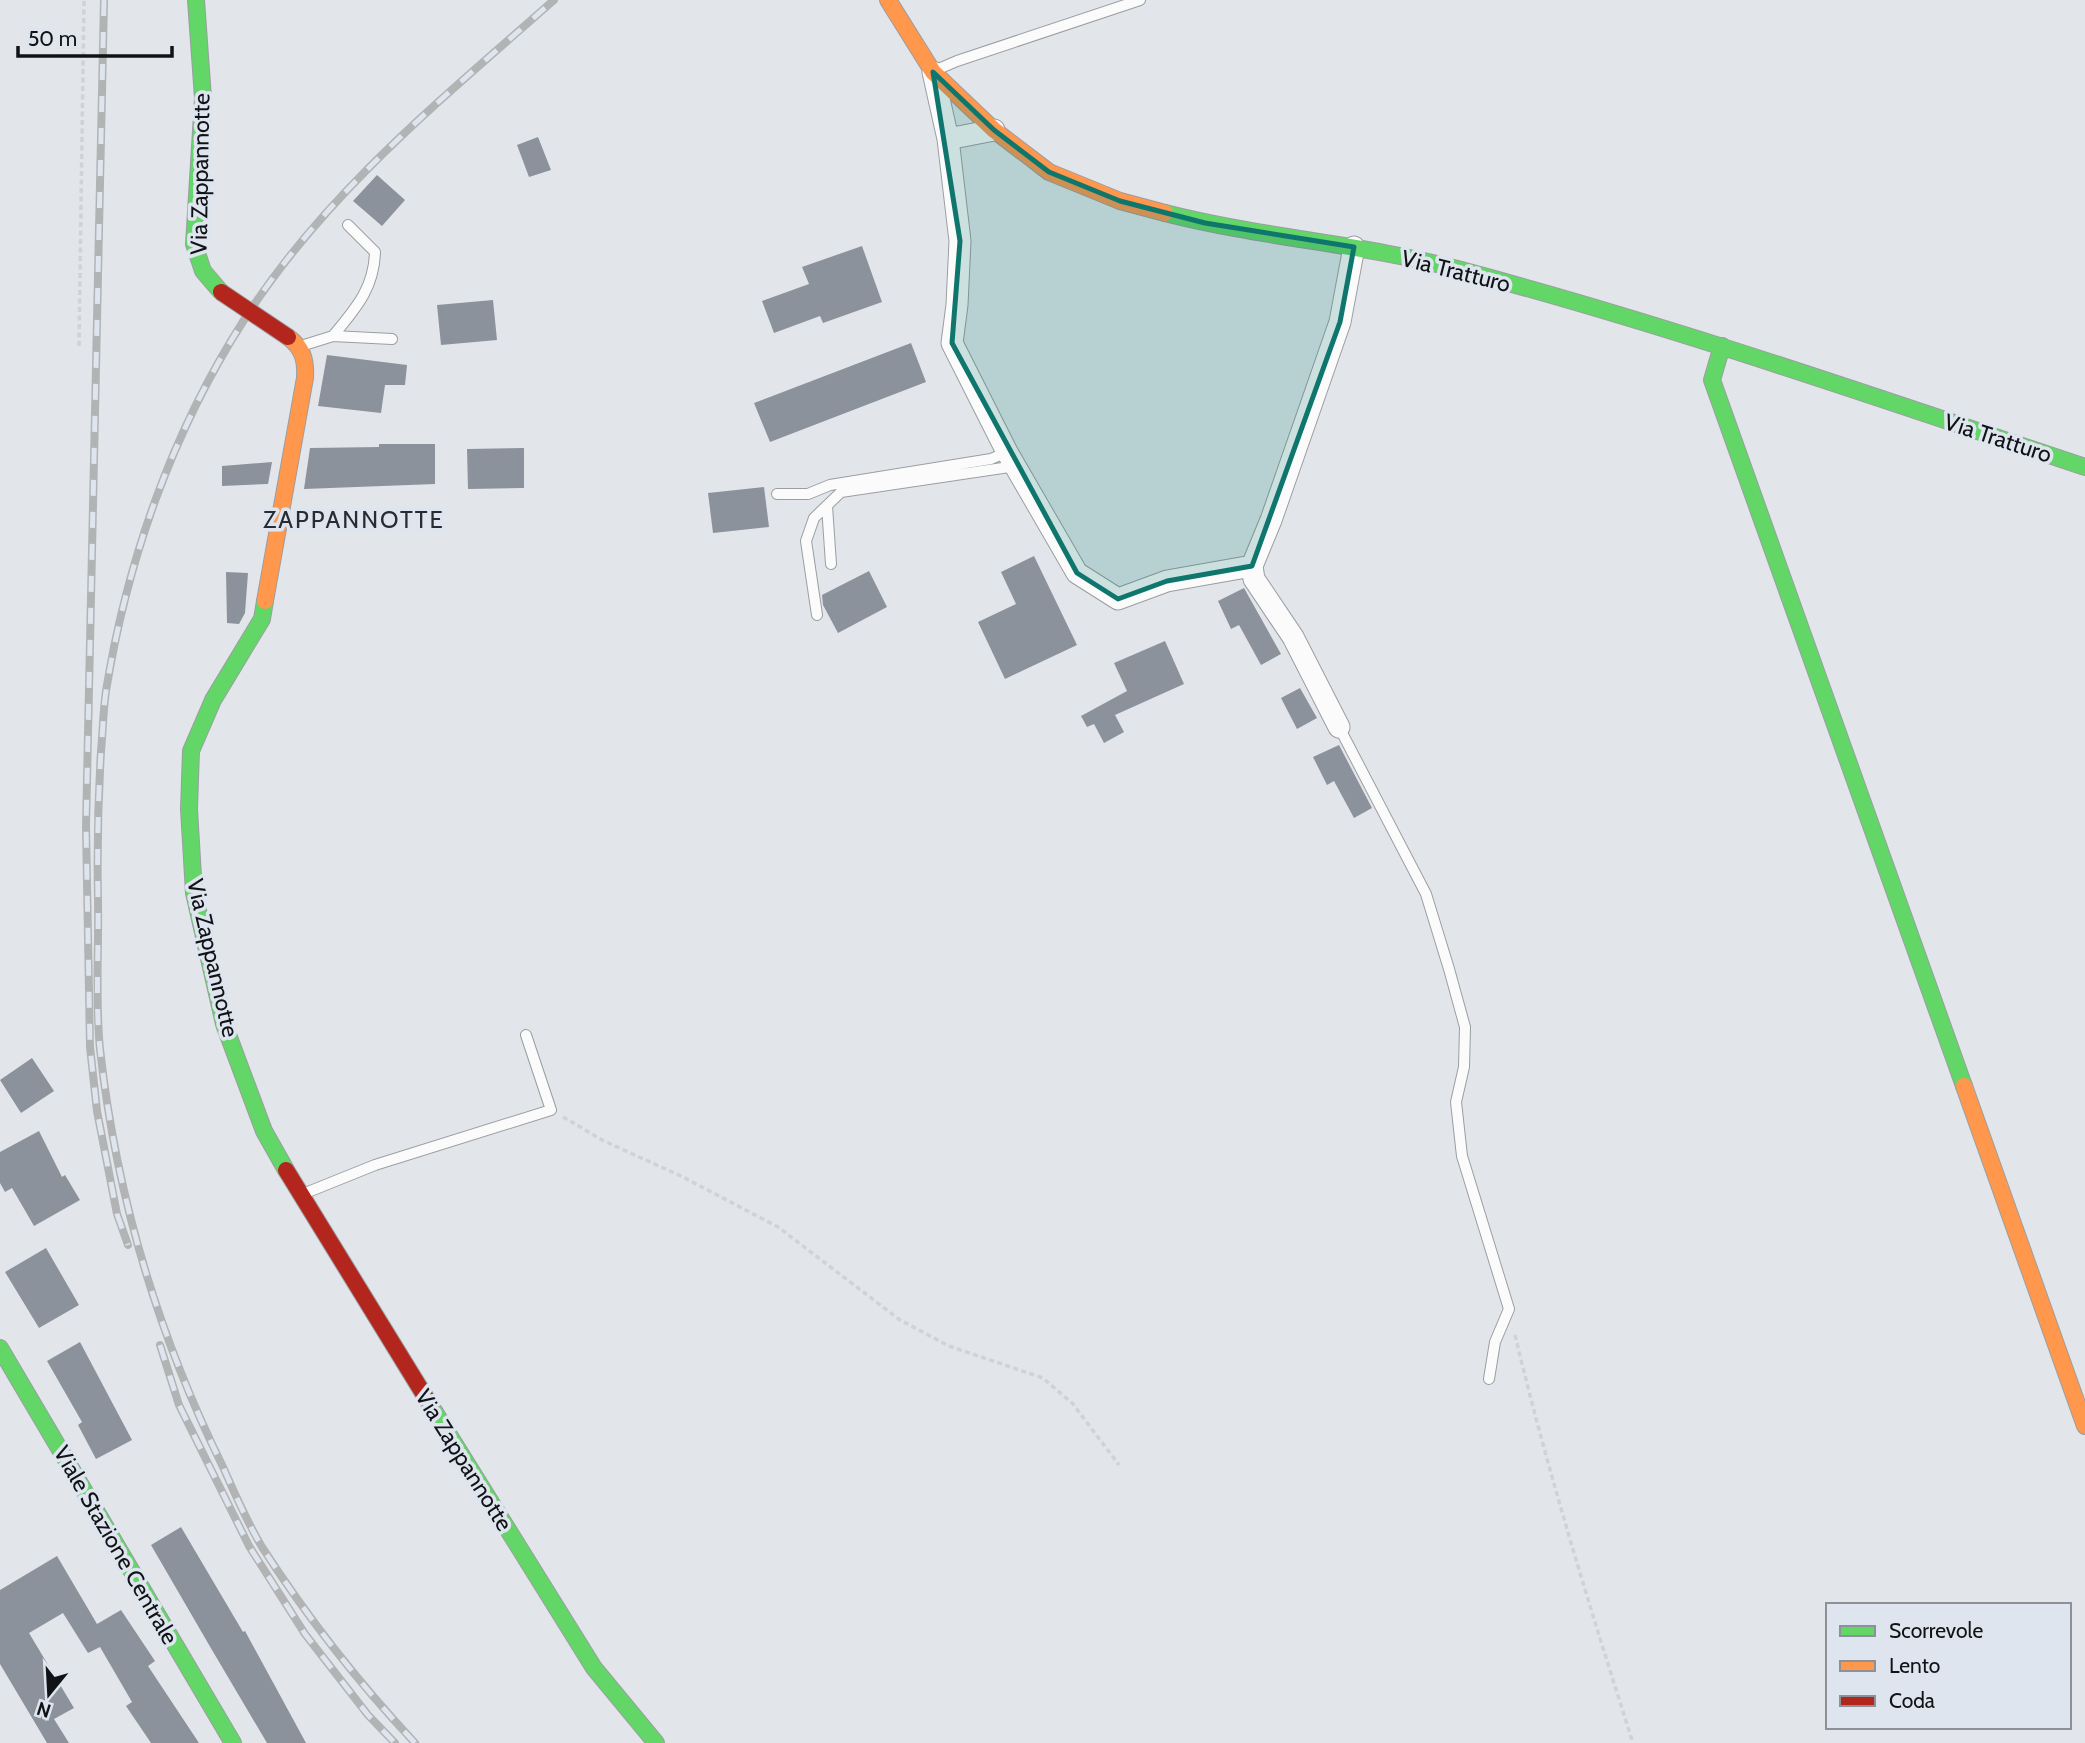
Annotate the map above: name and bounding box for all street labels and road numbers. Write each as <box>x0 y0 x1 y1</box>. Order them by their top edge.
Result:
street label: Via Zappannotte <box>185 93 215 255</box>
street label: Via Tratturo <box>1399 244 1513 298</box>
street label: Via Tratturo <box>1941 407 2055 469</box>
street label: Via Zappannotte <box>181 876 245 1040</box>
street label: Via Zappannotte <box>409 1384 519 1536</box>
street label: Viale Stazione Centrale <box>48 1441 184 1649</box>

